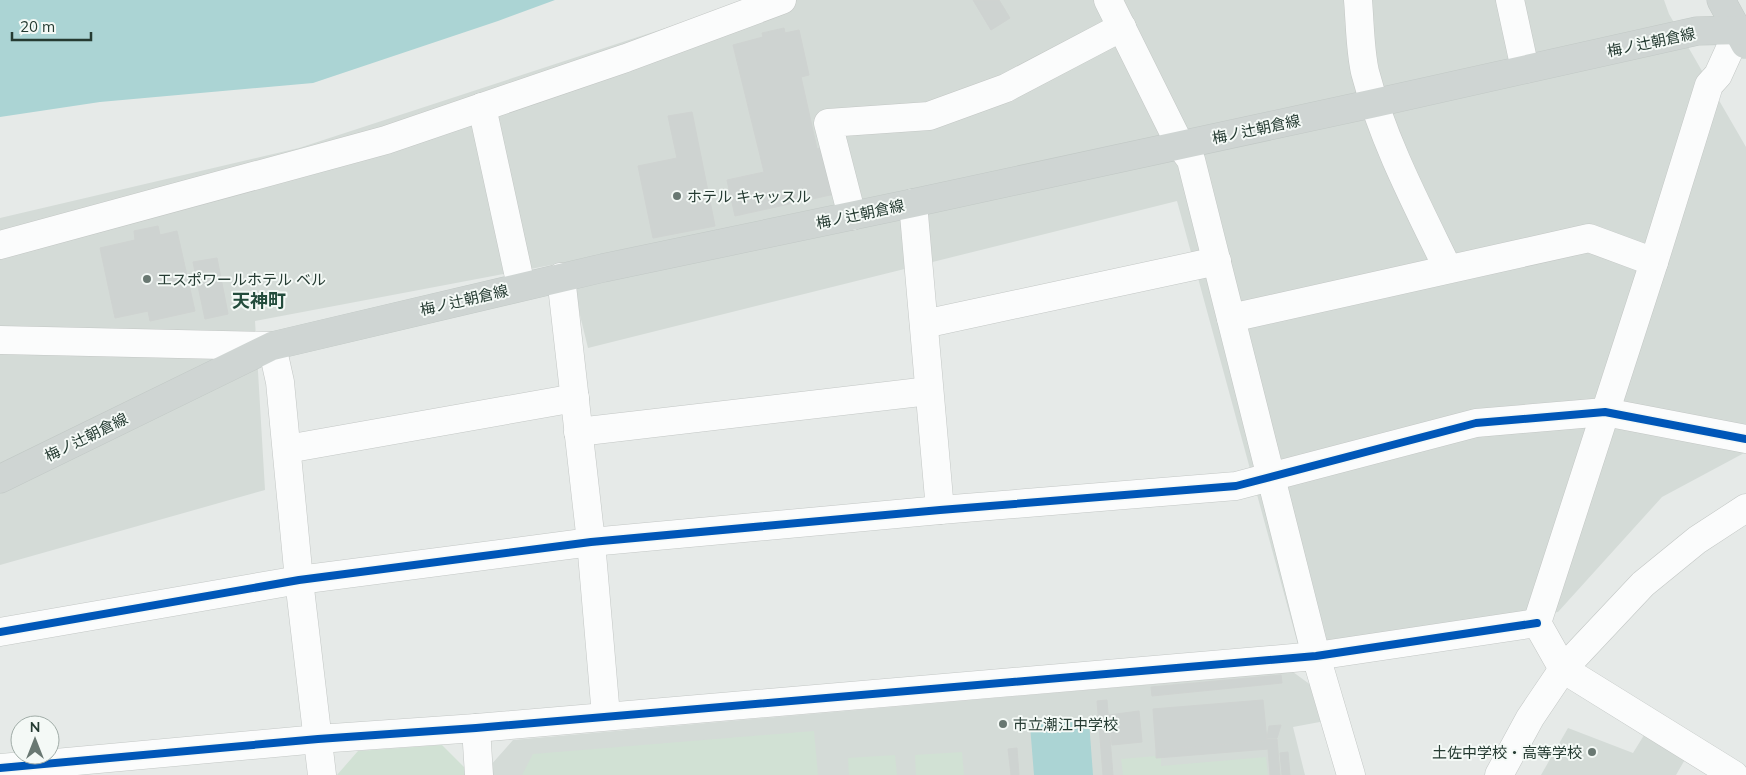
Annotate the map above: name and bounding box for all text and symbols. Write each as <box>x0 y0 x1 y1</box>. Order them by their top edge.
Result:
scale bar <box>12 10 91 42</box>
text: 20 m <box>20 17 55 36</box>
street label: 梅ノ辻朝倉線 <box>1605 23 1697 61</box>
street label: 梅ノ辻朝倉線 <box>1210 110 1302 148</box>
place label: ホテル キャッスル <box>687 187 811 206</box>
marker: ホテル キャッスル <box>671 190 683 202</box>
street label: 梅ノ辻朝倉線 <box>814 195 906 233</box>
place label: エスポワールホテル ベル <box>157 270 326 289</box>
marker: エスポワールホテル ベル <box>141 273 153 285</box>
street label: 梅ノ辻朝倉線 <box>418 281 510 319</box>
district label: 天神町 <box>232 289 286 312</box>
street label: 梅ノ辻朝倉線 <box>41 409 131 465</box>
north arrow <box>10 715 60 765</box>
place label: 市立潮江中学校 <box>1013 715 1118 734</box>
text: N <box>30 718 40 736</box>
marker: 市立潮江中学校 <box>997 718 1009 730</box>
place label: 土佐中学校・高等学校 <box>1432 743 1582 762</box>
marker: 土佐中学校・高等学校 <box>1586 746 1598 758</box>

